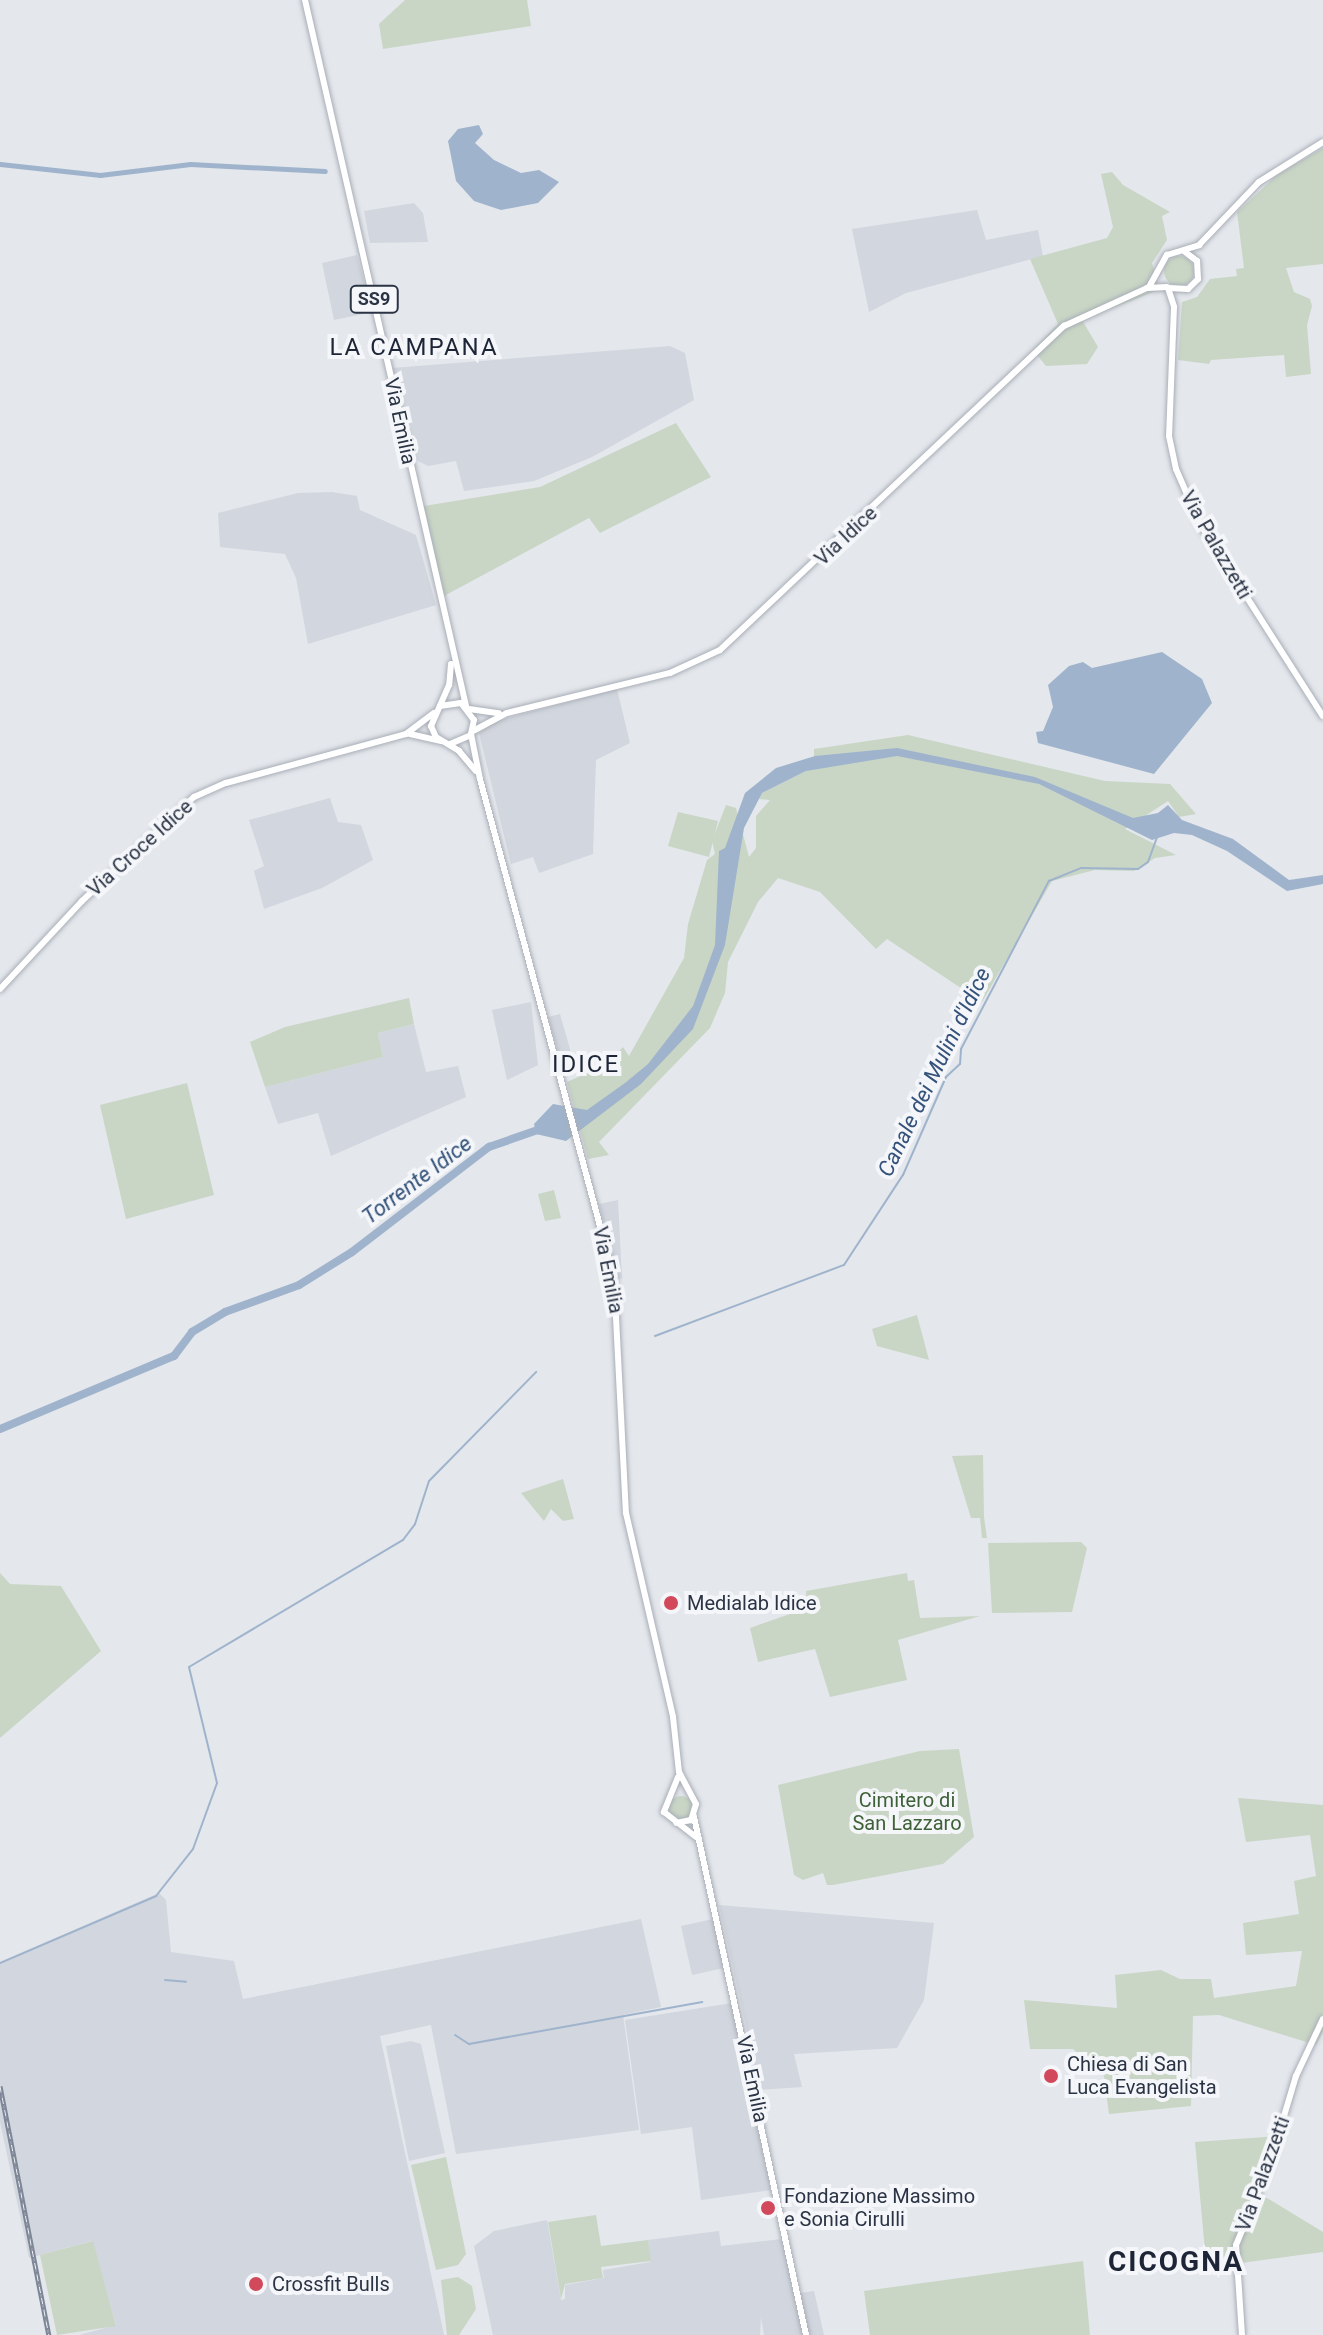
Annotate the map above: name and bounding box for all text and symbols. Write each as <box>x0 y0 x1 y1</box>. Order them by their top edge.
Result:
road number: SS9 <box>348 285 400 313</box>
district label: LA CAMPANA <box>329 334 499 362</box>
street label: Via Emilia <box>379 376 421 466</box>
street label: Via Palazzetti <box>1175 487 1257 603</box>
street label: Via Idice <box>810 501 882 571</box>
street label: Via Croce Idice <box>83 795 197 901</box>
water label: Canale dei Mulini d'Idice <box>872 963 996 1181</box>
district label: IDICE <box>552 1051 620 1079</box>
water label: Torrente Idice <box>357 1130 477 1230</box>
street label: Via Emilia <box>588 1225 628 1315</box>
place label: Medialab Idice <box>687 1591 817 1615</box>
marker: Medialab Idice <box>662 1594 680 1612</box>
park label: Cimitero di San Lazzaro <box>852 1788 962 1835</box>
street label: Via Emilia <box>731 2034 773 2124</box>
place label: Chiesa di San Luca Evangelista <box>1067 2052 1217 2099</box>
marker: Chiesa di San Luca Evangelista <box>1042 2067 1060 2085</box>
street label: Via Palazzetti <box>1231 2113 1295 2235</box>
place label: Fondazione Massimo e Sonia Cirulli <box>784 2184 975 2231</box>
marker: Fondazione Massimo e Sonia Cirulli <box>759 2199 777 2217</box>
district label: CICOGNA <box>1108 2245 1244 2279</box>
place label: Crossfit Bulls <box>272 2272 390 2296</box>
marker: Crossfit Bulls <box>247 2275 265 2293</box>

